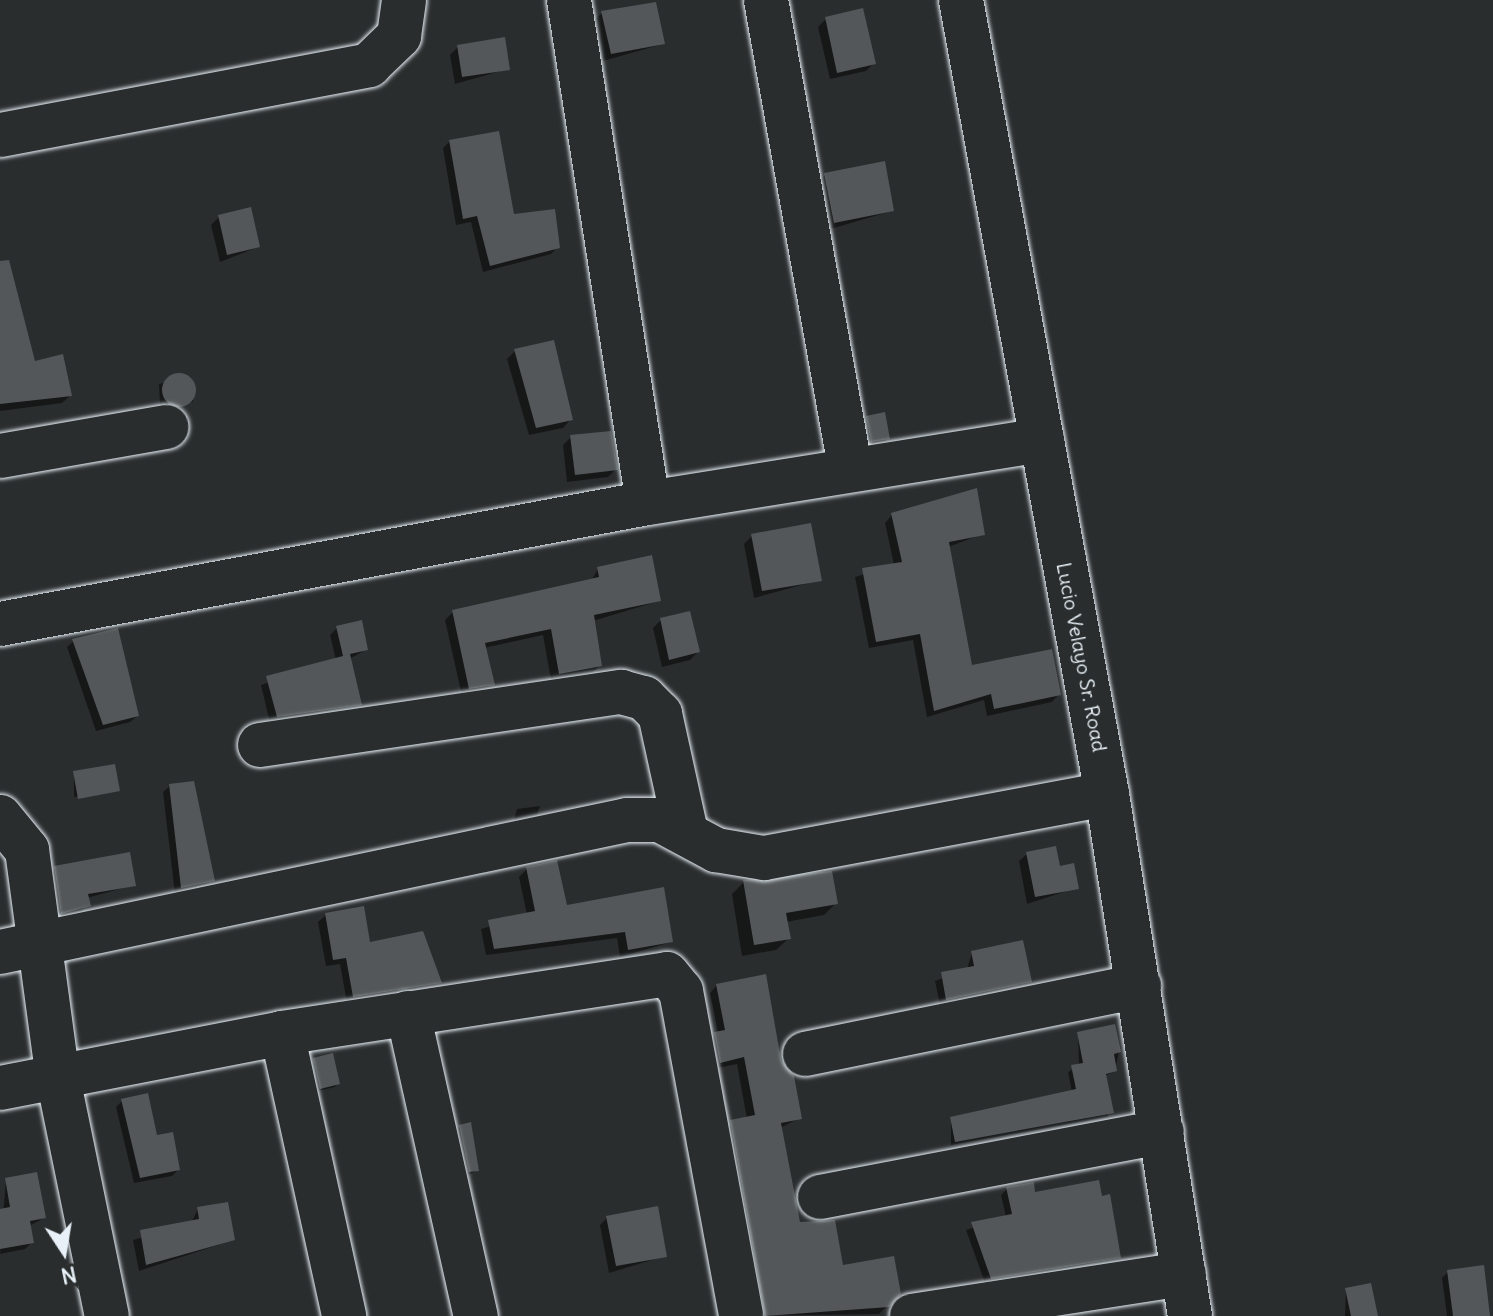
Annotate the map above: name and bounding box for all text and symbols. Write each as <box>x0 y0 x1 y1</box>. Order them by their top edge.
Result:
street label: Lucio Velayo Sr. Road <box>1052 560 1112 754</box>
north arrow <box>24 1212 104 1292</box>
text: N <box>59 1260 79 1291</box>

